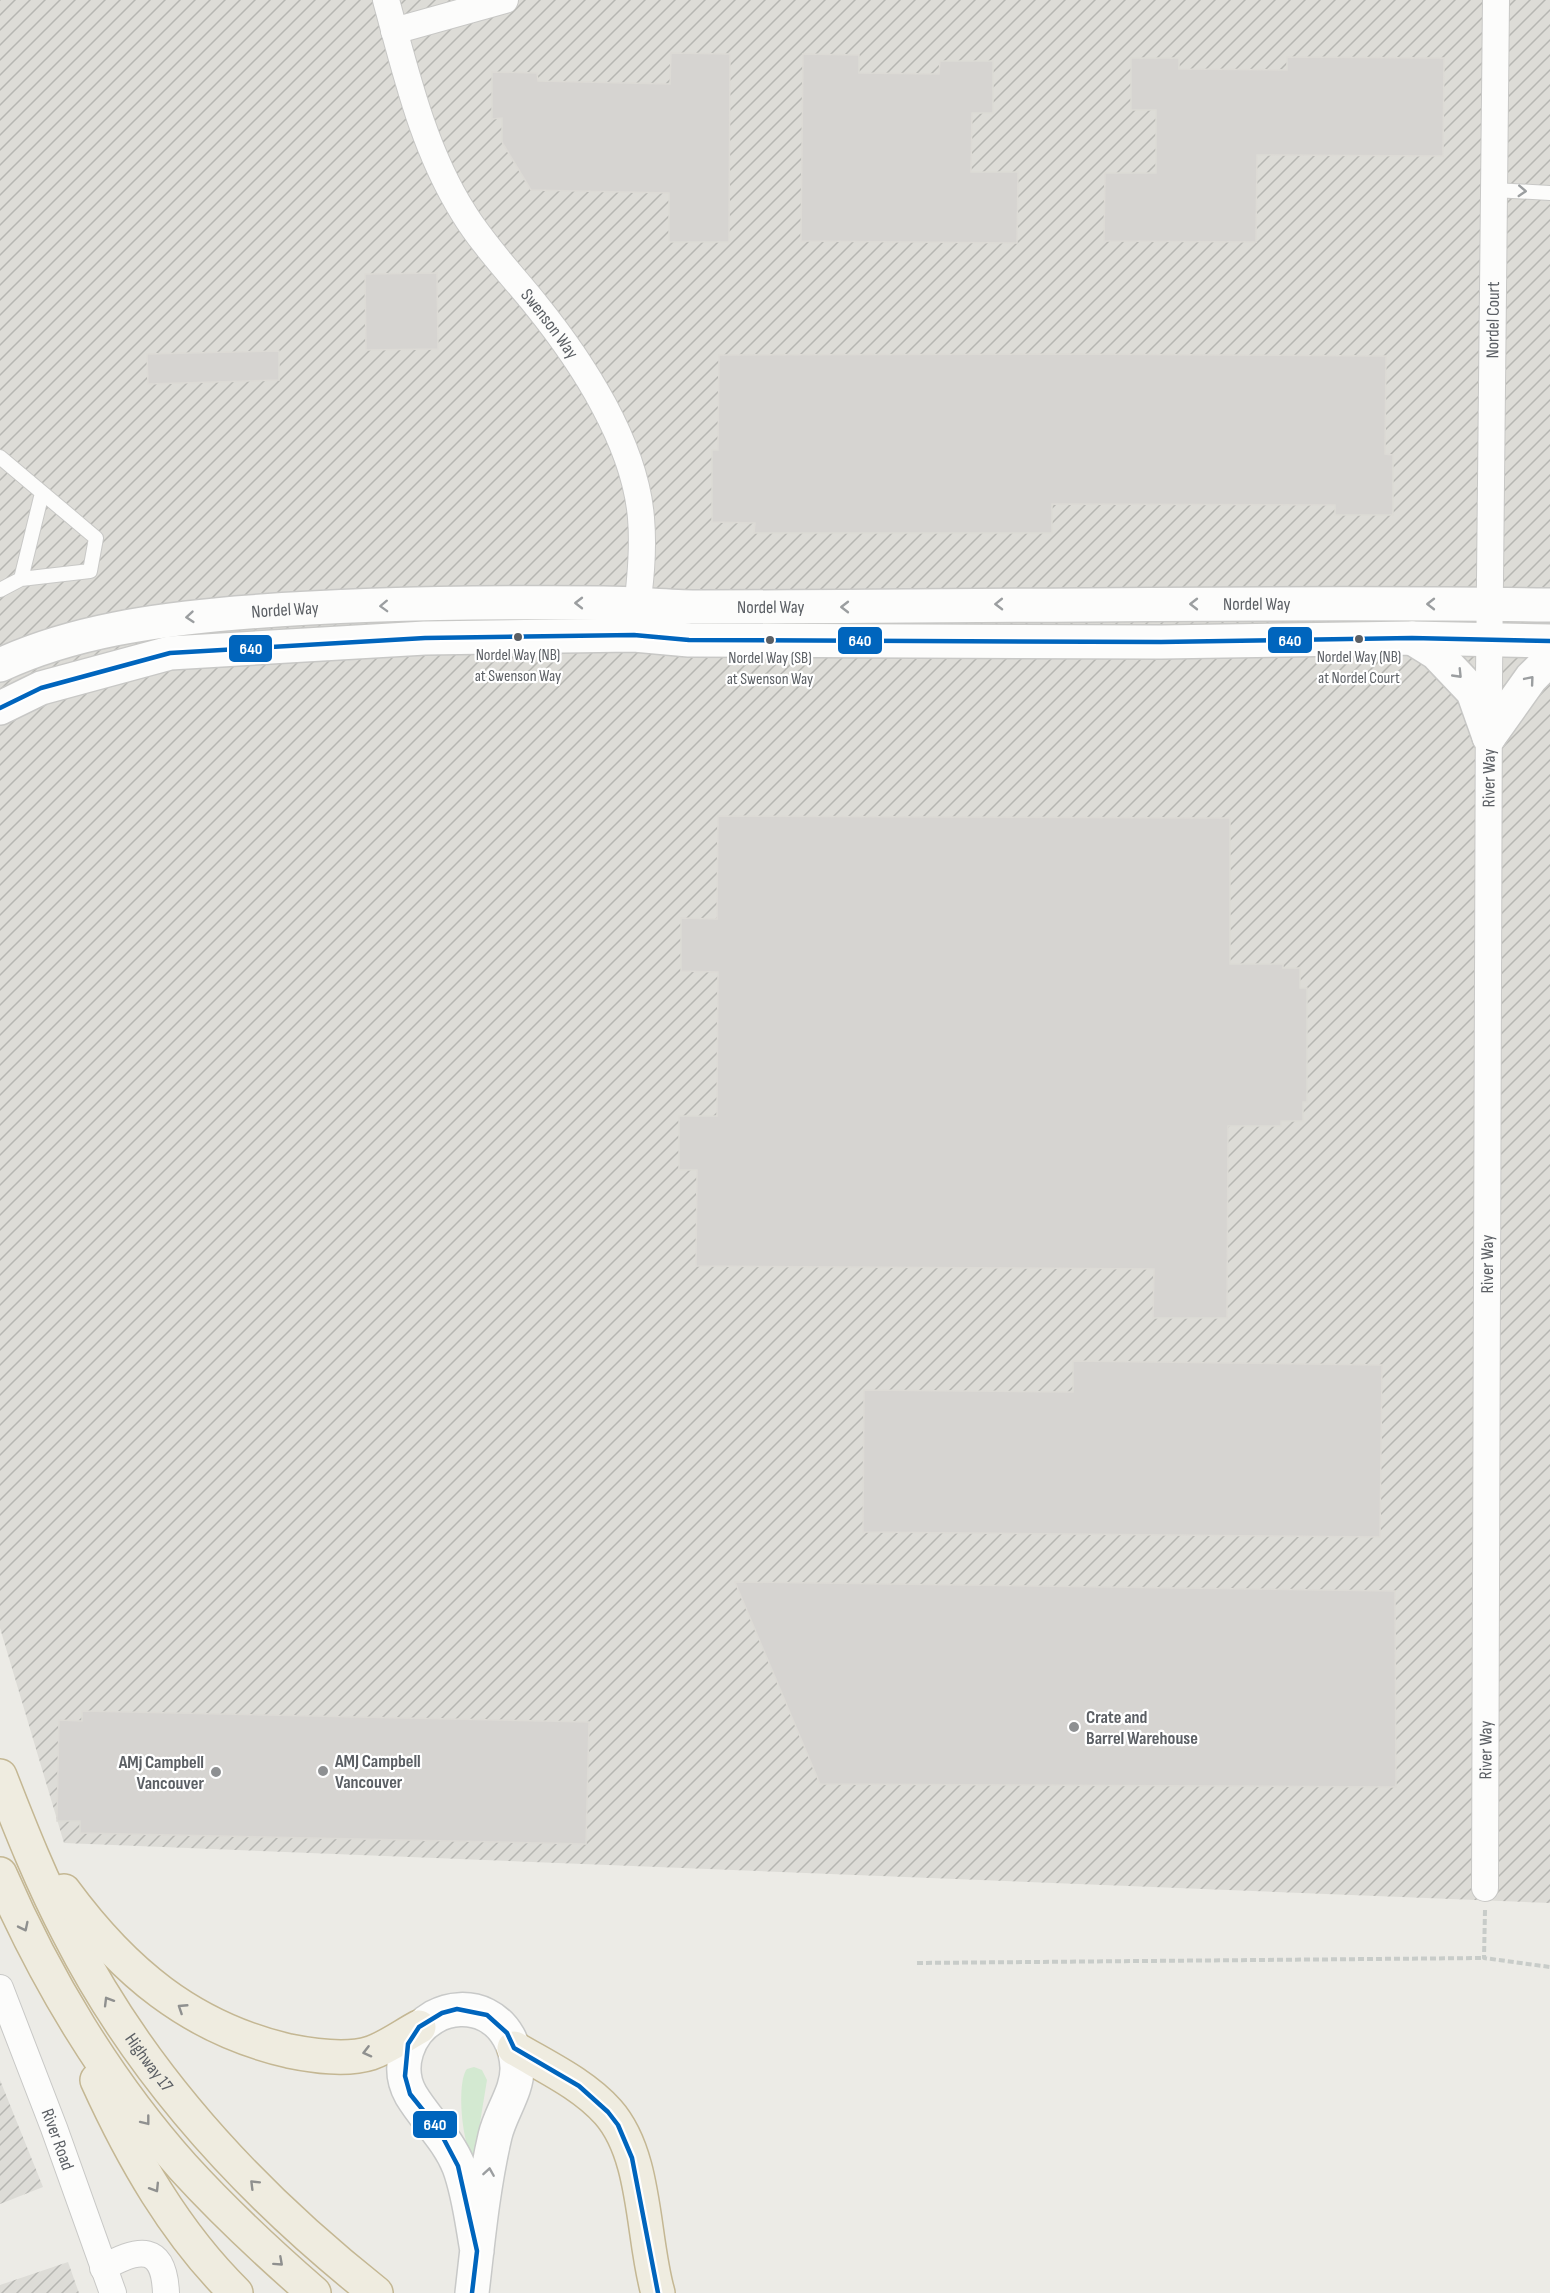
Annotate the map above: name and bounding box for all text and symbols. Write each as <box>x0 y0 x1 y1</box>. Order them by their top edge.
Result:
one-way arrow <box>1518 185 1527 198</box>
street label: Nordel Court <box>1482 281 1504 359</box>
street label: Swenson Way <box>517 285 583 363</box>
street label: Nordel Way <box>1223 593 1291 614</box>
street label: Nordel Way <box>737 596 805 617</box>
street label: Nordel Way <box>251 597 319 622</box>
one-way arrow <box>575 597 584 609</box>
one-way arrow <box>994 598 1003 610</box>
one-way arrow <box>1189 598 1198 610</box>
one-way arrow <box>1426 598 1435 610</box>
one-way arrow <box>380 599 389 612</box>
one-way arrow <box>841 601 850 613</box>
one-way arrow <box>185 611 194 624</box>
line badge: 640 <box>837 626 883 655</box>
line badge: 640 <box>1267 626 1313 654</box>
marker: Nordel Way (NB) at Swenson Way <box>512 631 524 643</box>
text: 640 <box>849 632 871 651</box>
text: 640 <box>1279 632 1301 651</box>
marker: Nordel Way (NB) at Nordel Court <box>1353 633 1365 645</box>
line badge: 640 <box>228 634 273 663</box>
marker: Nordel Way (SB) at Swenson Way <box>764 634 776 646</box>
text: 640 <box>240 640 262 659</box>
place label: Nordel Way (NB) at Swenson Way <box>475 646 561 686</box>
place label: Nordel Way (NB) at Nordel Court <box>1317 648 1401 688</box>
place label: Nordel Way (SB) at Swenson Way <box>727 649 813 689</box>
one-way arrow <box>1450 667 1461 678</box>
one-way arrow <box>1523 676 1534 687</box>
street label: River Way <box>1478 749 1499 807</box>
street label: River Way <box>1476 1235 1498 1293</box>
place label: Crate and Barrel Warehouse <box>1086 1707 1198 1749</box>
marker: Crate and Barrel Warehouse <box>1067 1720 1081 1734</box>
street label: River Way <box>1475 1721 1496 1779</box>
place label: AMJ Campbell Vancouver <box>334 1751 421 1793</box>
place label: AMj Campbell Vancouver <box>118 1752 204 1794</box>
marker: AMJ Campbell Vancouver <box>316 1764 330 1778</box>
marker: AMj Campbell Vancouver <box>209 1765 223 1779</box>
one-way arrow <box>17 1921 29 1932</box>
one-way arrow <box>103 1997 115 2007</box>
one-way arrow <box>178 2004 189 2015</box>
street label: Highway 17 <box>121 2029 178 2096</box>
one-way arrow <box>362 2045 372 2058</box>
street label: River Road <box>37 2106 79 2173</box>
line badge: 640 <box>412 2110 458 2139</box>
one-way arrow <box>139 2114 150 2125</box>
text: 640 <box>424 2116 446 2135</box>
one-way arrow <box>482 2168 494 2177</box>
one-way arrow <box>250 2181 261 2192</box>
one-way arrow <box>147 2182 159 2192</box>
one-way arrow <box>272 2255 283 2266</box>

